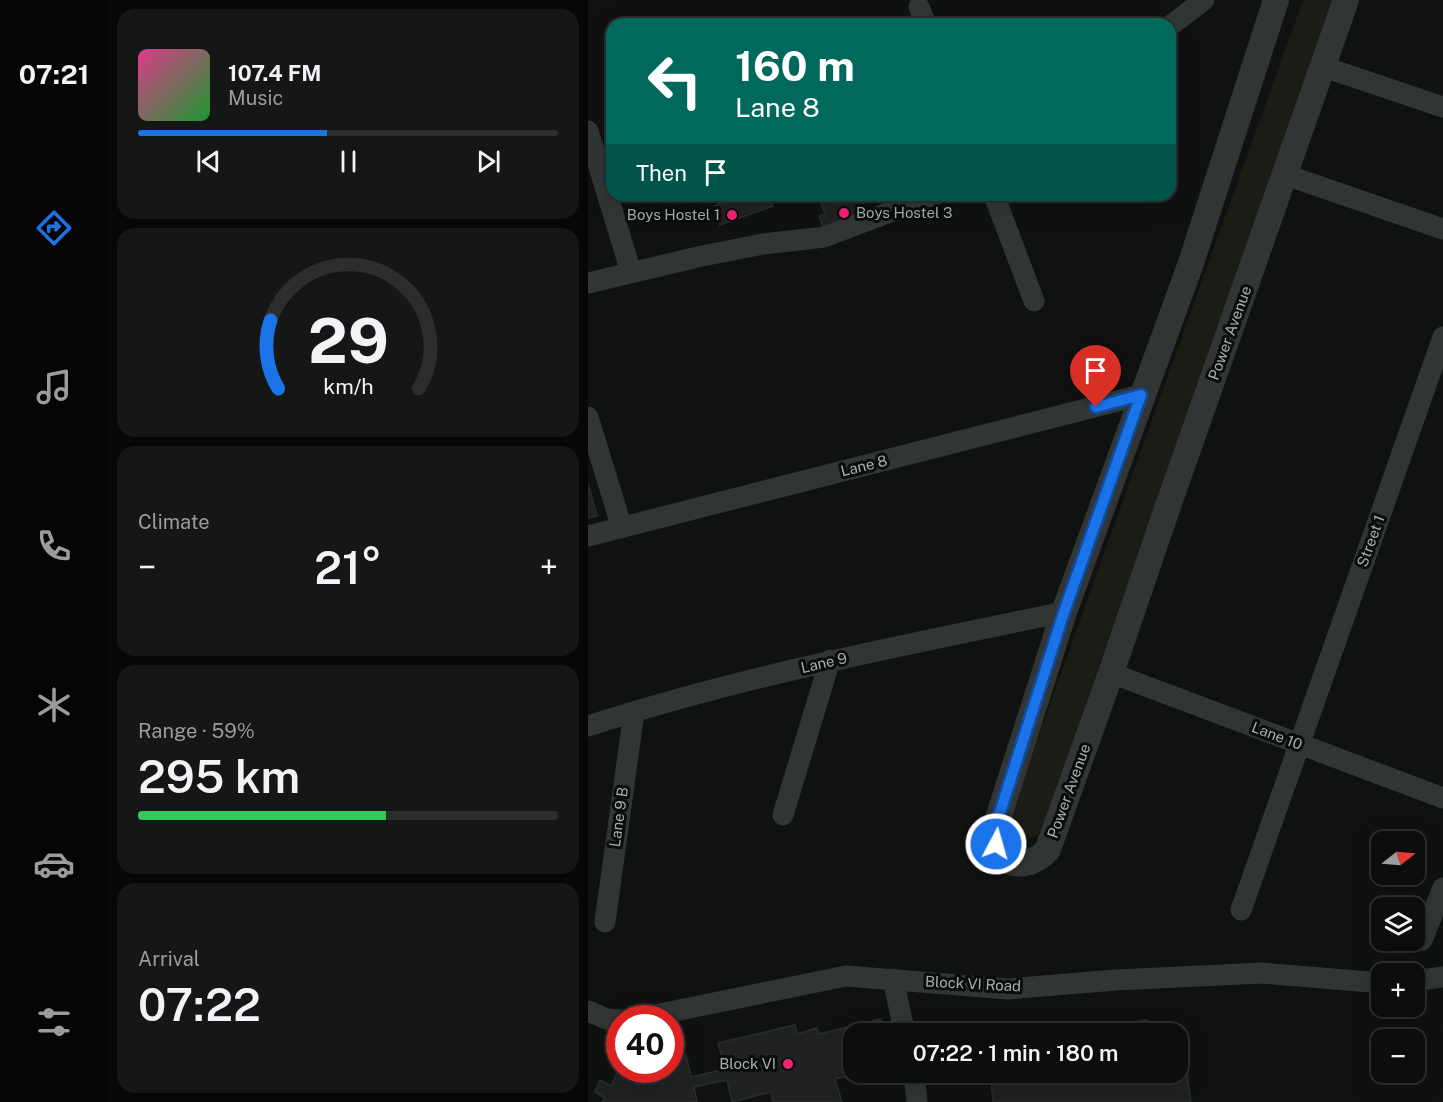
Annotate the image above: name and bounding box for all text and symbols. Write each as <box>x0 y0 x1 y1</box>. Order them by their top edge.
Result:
text: 160 m <box>735 41 855 90</box>
icon: left <box>636 42 714 120</box>
text: 07:21 <box>19 58 89 90</box>
text: 107.4 FM <box>228 60 321 86</box>
text: Music <box>228 86 283 110</box>
text: Lane 8 <box>735 91 820 123</box>
icon: previous <box>192 145 225 178</box>
icon: pause <box>332 145 365 178</box>
icon: next <box>472 145 505 178</box>
icon: arrive <box>699 156 732 189</box>
text: Then <box>636 160 687 186</box>
place label: Boys Hostel 3 <box>856 204 953 221</box>
place label: Boys Hostel 1 <box>627 206 720 223</box>
marker: Boys Hostel 3 <box>837 206 851 220</box>
icon: directions <box>33 207 75 249</box>
marker: Boys Hostel 1 <box>725 208 739 222</box>
street label: Power Avenue <box>1205 283 1254 382</box>
text: 29 <box>308 305 388 378</box>
pin <box>1070 345 1121 407</box>
icon: arrive <box>1079 354 1112 387</box>
icon: music <box>33 366 75 408</box>
text: km/h <box>323 375 373 400</box>
street label: Lane 8 <box>839 452 889 479</box>
text: Climate <box>138 510 210 534</box>
street label: Street 1 <box>1353 513 1388 569</box>
icon: phone <box>33 525 75 567</box>
text: 21° <box>314 541 382 594</box>
text: − <box>138 548 156 586</box>
text: + <box>540 548 558 586</box>
street label: Lane 9 <box>799 649 849 676</box>
icon: climate <box>33 684 75 726</box>
street label: Lane 10 <box>1250 718 1305 753</box>
text: Range · 59% <box>138 719 255 743</box>
street label: Power Avenue <box>1044 741 1093 840</box>
text: 295 km <box>138 750 300 803</box>
street label: Lane 9 B <box>606 786 631 848</box>
position arrow <box>964 812 1028 876</box>
north arrow <box>1371 831 1425 885</box>
map controls <box>1371 831 1425 1083</box>
icon: car <box>33 843 75 885</box>
button: layers <box>1371 897 1425 951</box>
text: Arrival <box>138 947 200 971</box>
button: + <box>1371 963 1425 1017</box>
street label: Block VI Road <box>925 973 1021 995</box>
text: 07:22 <box>138 978 261 1031</box>
icon: filters <box>33 1001 75 1043</box>
speed limit sign: 40 <box>606 1005 684 1083</box>
button: − <box>1371 1029 1425 1083</box>
text: 07:22 · 1 min · 180 m <box>913 1040 1118 1066</box>
place label: Block VI <box>719 1055 776 1072</box>
marker: Block VI <box>781 1057 795 1071</box>

